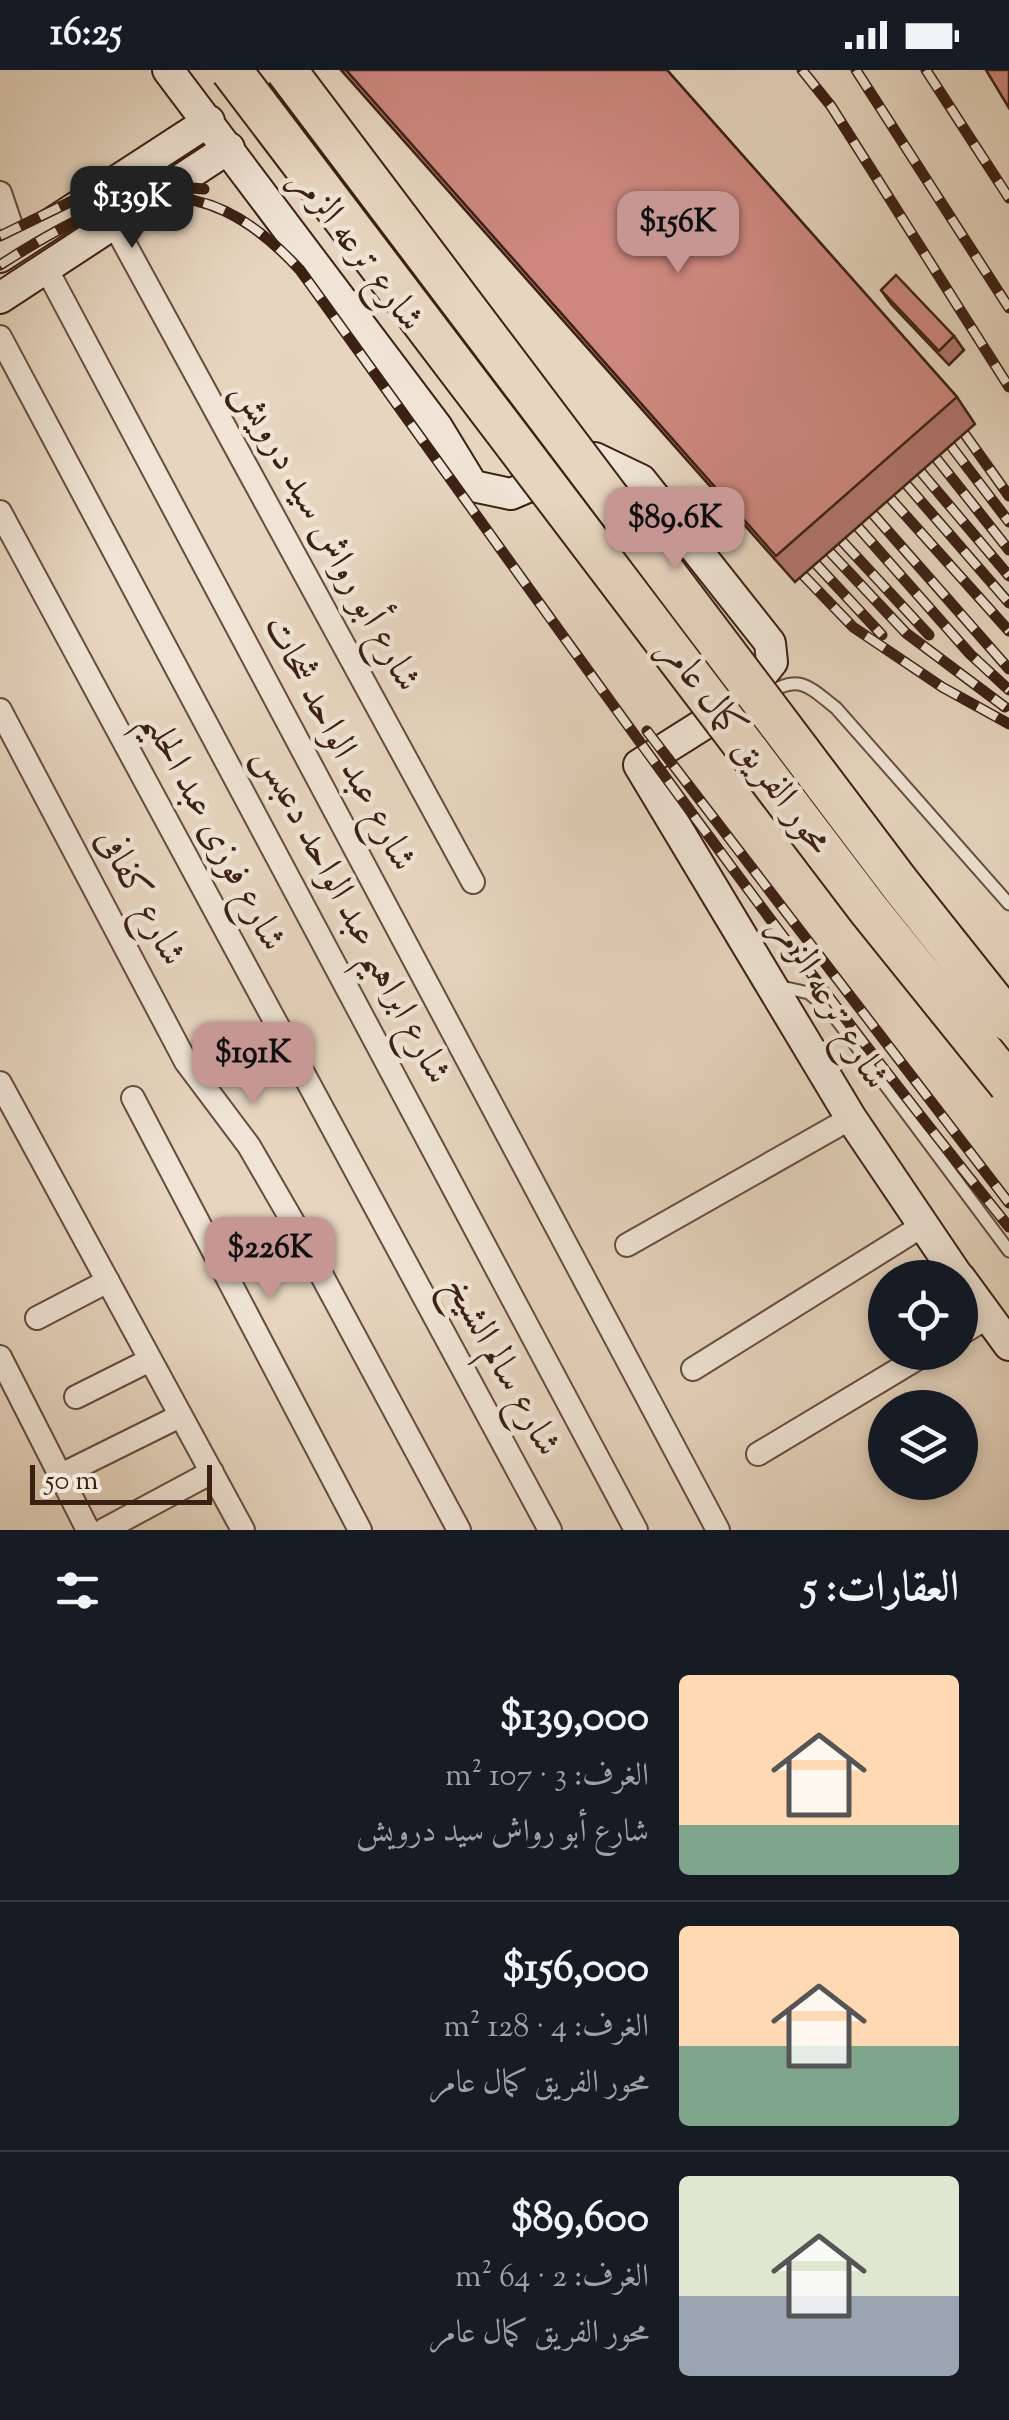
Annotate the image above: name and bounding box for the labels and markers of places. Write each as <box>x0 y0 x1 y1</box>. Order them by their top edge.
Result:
pin: $139K <box>62 166 202 251</box>
pin: $156K <box>608 191 748 276</box>
pin: $89.6K <box>594 487 756 572</box>
pin: $191K <box>183 1022 323 1107</box>
pin: $226K <box>200 1217 340 1302</box>

